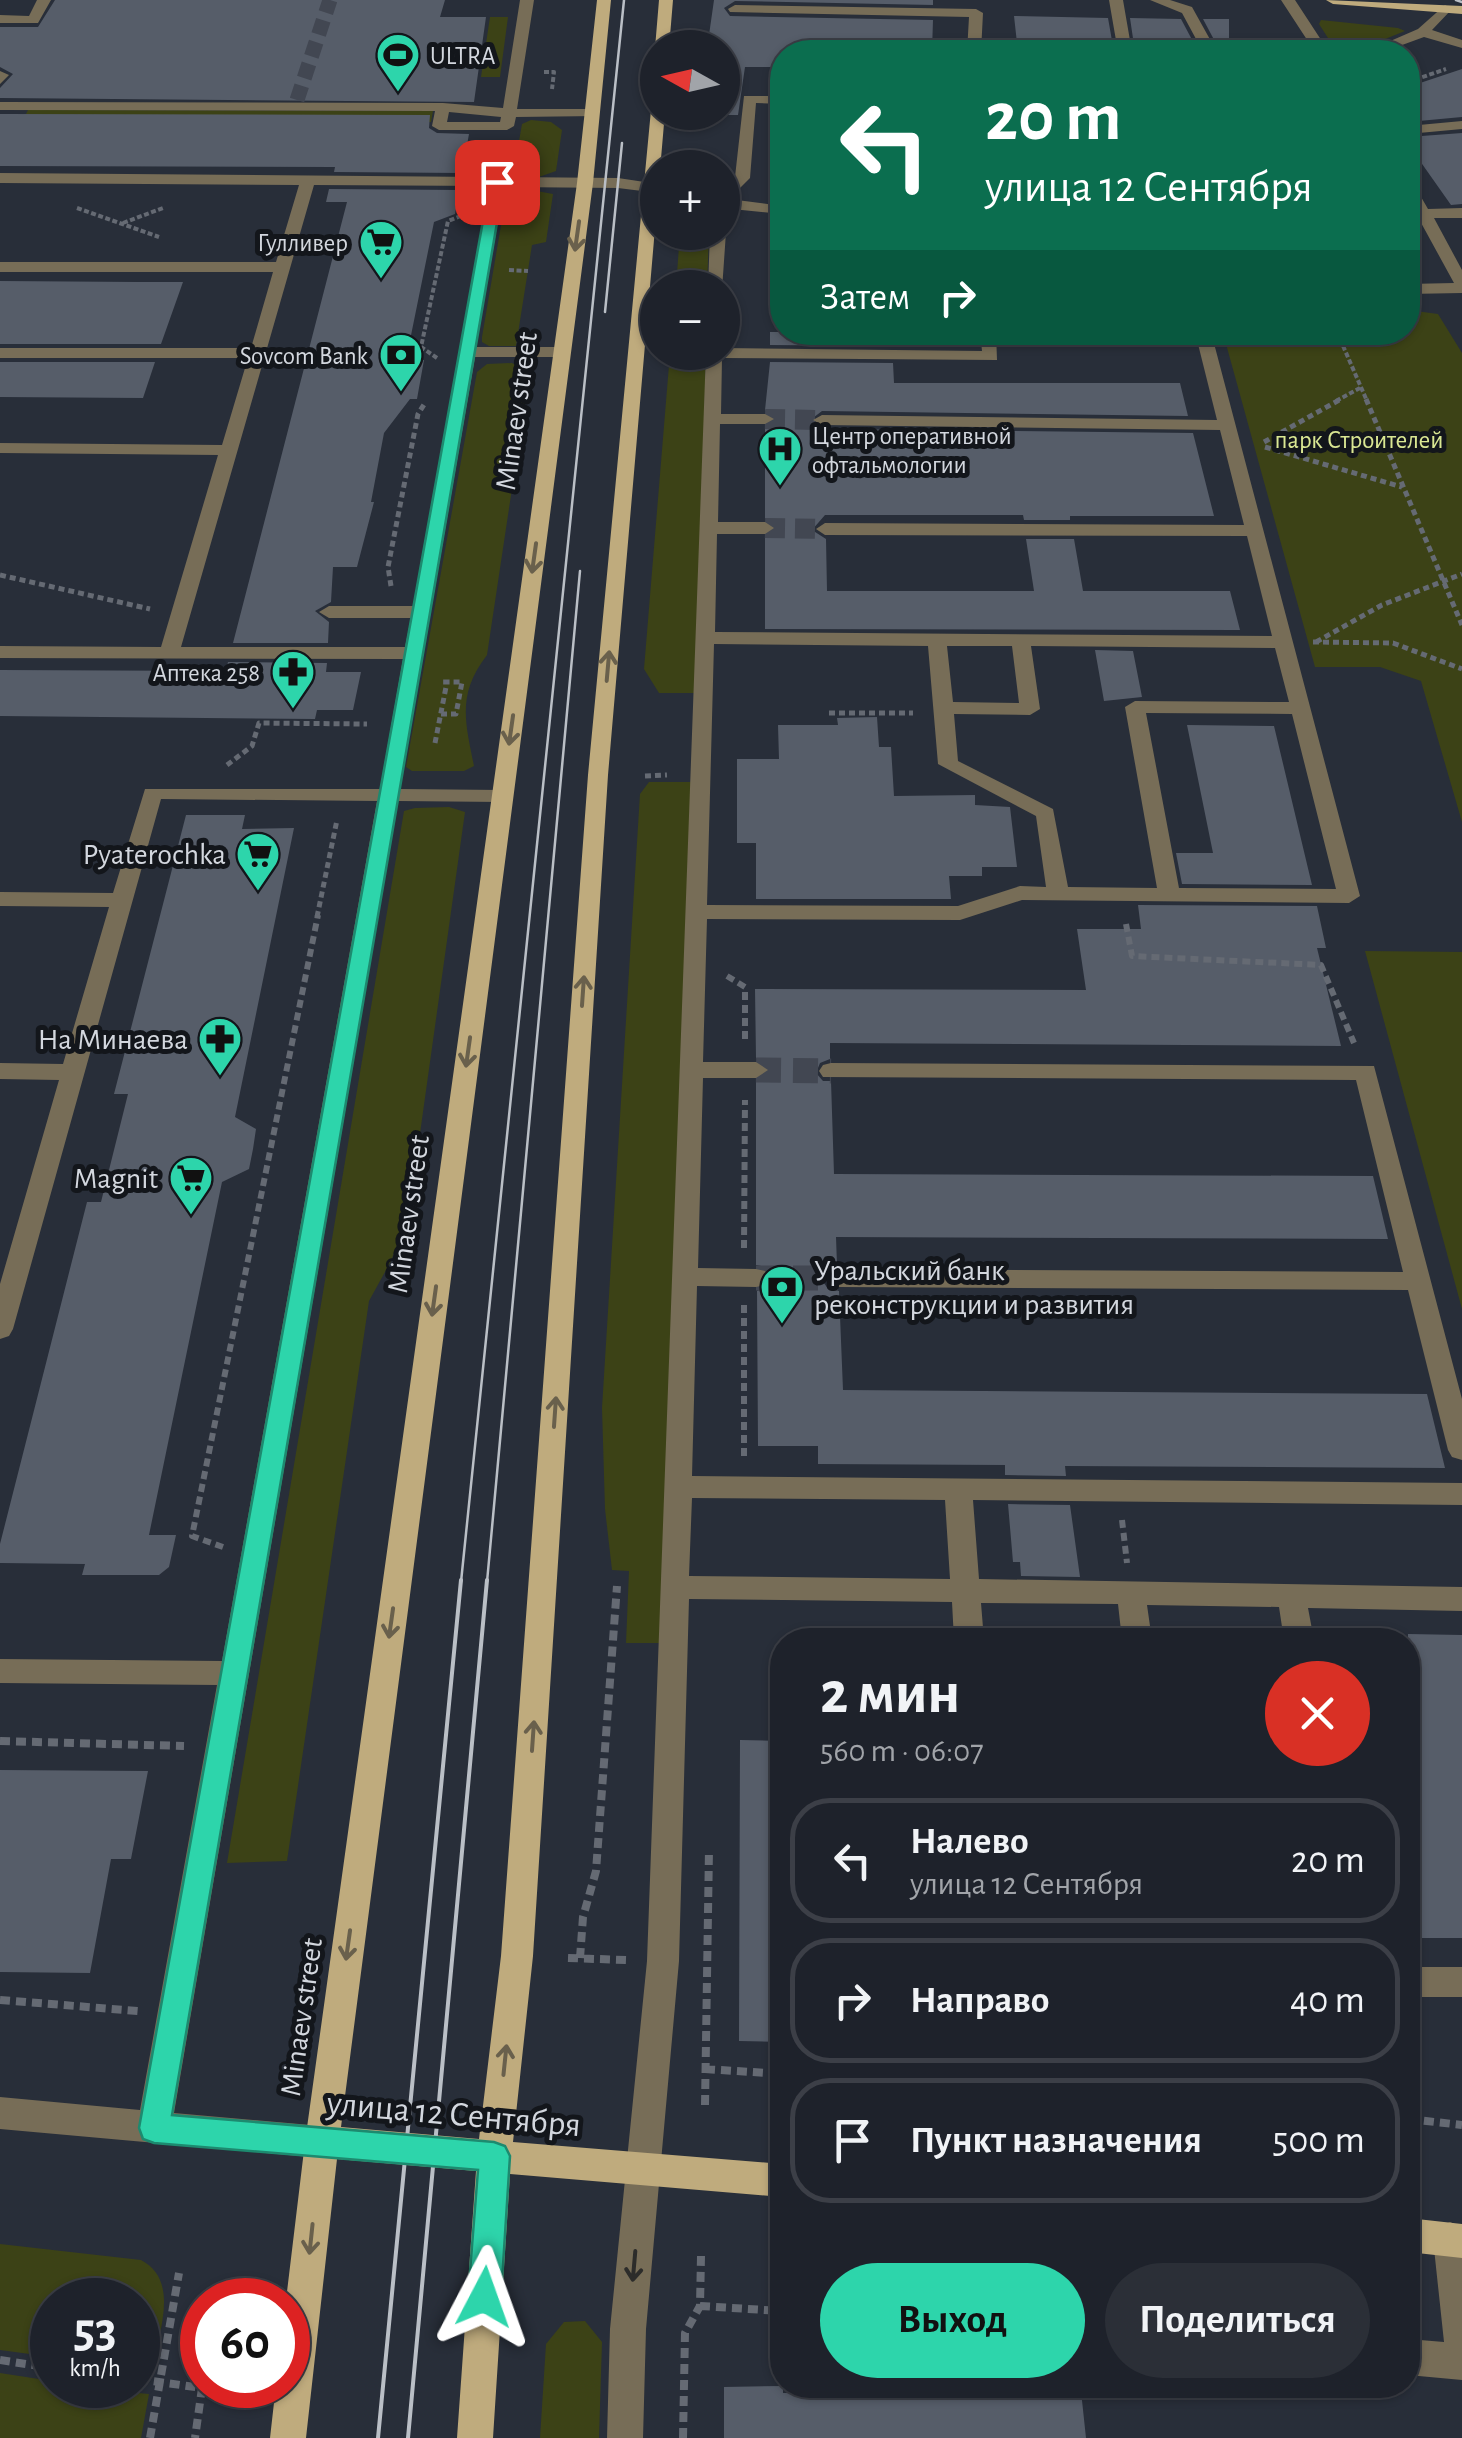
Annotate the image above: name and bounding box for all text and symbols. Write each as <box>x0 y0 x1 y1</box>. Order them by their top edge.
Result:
north arrow <box>640 30 740 130</box>
map controls <box>640 30 740 370</box>
sports icon: ULTRA <box>375 32 421 93</box>
place label: ULTRA <box>430 44 495 69</box>
icon: left <box>820 80 950 210</box>
text: 20 m <box>985 83 1122 153</box>
pin <box>455 140 540 225</box>
button: + <box>640 150 740 250</box>
icon: arrive <box>470 155 525 210</box>
text: улица 12 Сентября <box>985 165 1313 210</box>
supermarket icon: Гулливер <box>358 219 404 280</box>
one-way arrow <box>568 219 586 252</box>
place label: Гулливер <box>257 231 348 256</box>
button: − <box>640 270 740 370</box>
icon: right <box>930 270 985 325</box>
text: Затем <box>820 279 910 317</box>
street label: Minaev street <box>491 330 543 492</box>
bank icon: Sovcom Bank <box>378 332 424 393</box>
place label: Sovcom Bank <box>240 344 369 369</box>
place label: Центр оперативной офтальмологии <box>812 424 1012 478</box>
hospital icon: Центр оперативной офтальмологии <box>757 426 803 487</box>
park label: парк Строителей <box>1274 428 1444 453</box>
one-way arrow <box>525 541 543 574</box>
pharmacy icon: Аптека 258 <box>270 649 316 710</box>
one-way arrow <box>598 651 617 683</box>
place label: Аптека 258 <box>152 661 260 686</box>
one-way arrow <box>502 714 520 746</box>
supermarket icon: Pyaterochka <box>235 831 281 892</box>
place label: Pyaterochka <box>83 840 226 870</box>
one-way arrow <box>574 975 593 1007</box>
pharmacy icon: На Минаева <box>197 1016 243 1077</box>
place label: На Минаева <box>38 1025 188 1055</box>
one-way arrow <box>458 1036 477 1068</box>
street label: Minaev street <box>383 1133 435 1295</box>
supermarket icon: Magnit <box>168 1155 214 1216</box>
place label: Magnit <box>74 1164 158 1194</box>
place label: Уральский банк реконструкции и развития <box>814 1256 1134 1320</box>
bank icon: Уральский банк реконструкции и развития <box>759 1264 805 1325</box>
one-way arrow <box>425 1284 443 1317</box>
one-way arrow <box>546 1396 565 1428</box>
one-way arrow <box>381 1606 400 1639</box>
button: close <box>1265 1661 1370 1766</box>
text: 2 мин <box>820 1664 960 1724</box>
one-way arrow <box>524 1720 543 1753</box>
text: 560 m · 06:07 <box>820 1735 984 1767</box>
text: Налево <box>910 1823 1029 1861</box>
icon: left <box>825 1833 880 1888</box>
text: 20 m <box>1291 1842 1365 1880</box>
text: улица 12 Сентября <box>910 1868 1143 1900</box>
one-way arrow <box>339 1929 357 1961</box>
street label: Minaev street <box>276 1936 328 2098</box>
icon: right <box>825 1973 880 2028</box>
text: Направо <box>910 1982 1049 2020</box>
text: 40 m <box>1290 1982 1365 2020</box>
one-way arrow <box>496 2044 515 2076</box>
street label: улица 12 Сентября <box>324 2086 582 2143</box>
icon: arrive <box>825 2113 880 2168</box>
text: Пункт назначения <box>910 2122 1202 2160</box>
text: 500 m <box>1272 2122 1365 2160</box>
one-way arrow <box>301 2223 320 2255</box>
position arrow <box>432 2245 536 2349</box>
one-way arrow <box>625 2249 644 2281</box>
button: Выход <box>820 2263 1085 2378</box>
button: Поделиться <box>1105 2263 1370 2378</box>
speed limit sign: 60 <box>180 2278 310 2408</box>
text: 53 <box>73 2306 117 2356</box>
text: km/h <box>69 2356 121 2381</box>

